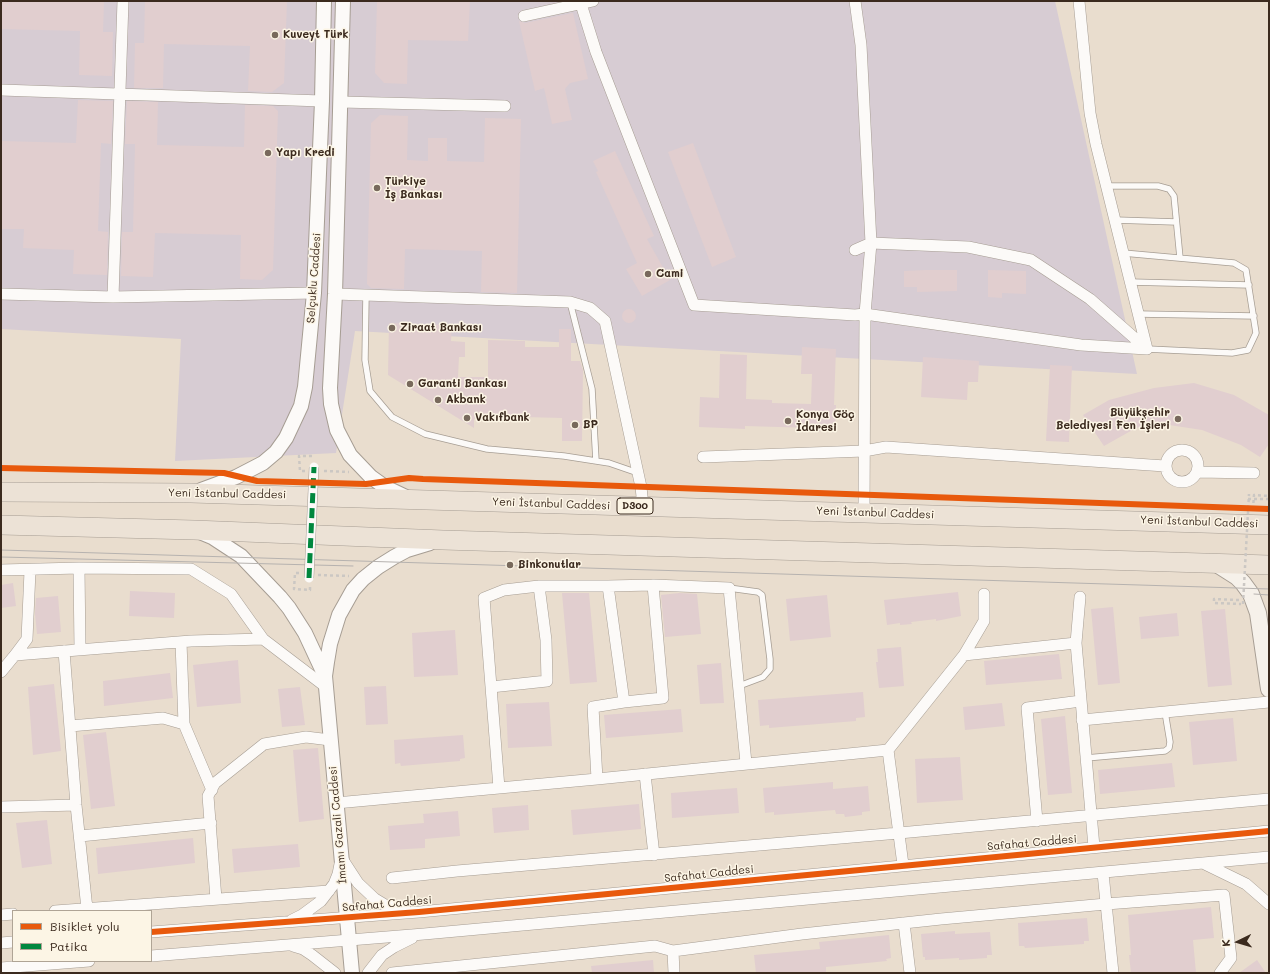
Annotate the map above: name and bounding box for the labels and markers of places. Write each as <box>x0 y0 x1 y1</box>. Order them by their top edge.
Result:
place label: Kuveyt Türk <box>283 28 348 42</box>
marker: Kuveyt Türk <box>270 30 280 40</box>
place label: Yapı Kredi <box>276 146 335 160</box>
marker: Yapı Kredi <box>263 148 273 158</box>
place label: Türkiye İş Bankası <box>385 175 443 201</box>
marker: Türkiye İş Bankası <box>372 183 382 193</box>
place label: Cami <box>656 267 683 281</box>
marker: Cami <box>643 269 653 279</box>
place label: Ziraat Bankası <box>400 321 482 335</box>
marker: Ziraat Bankası <box>387 323 397 333</box>
place label: Garanti Bankası <box>418 377 507 391</box>
marker: Garanti Bankası <box>405 379 415 389</box>
place label: Akbank <box>446 393 486 407</box>
marker: Akbank <box>433 395 443 405</box>
place label: Büyükşehir Belediyesi Fen İşleri <box>1056 406 1170 432</box>
place label: Konya Göç İdaresi <box>796 408 855 434</box>
place label: Vakıfbank <box>475 411 530 425</box>
marker: Vakıfbank <box>462 413 472 423</box>
marker: Büyükşehir Belediyesi Fen İşleri <box>1173 414 1183 424</box>
marker: Konya Göç İdaresi <box>783 416 793 426</box>
place label: BP <box>583 418 598 432</box>
marker: BP <box>570 420 580 430</box>
place label: Binkonutlar <box>518 558 581 572</box>
marker: Binkonutlar <box>505 560 515 570</box>

